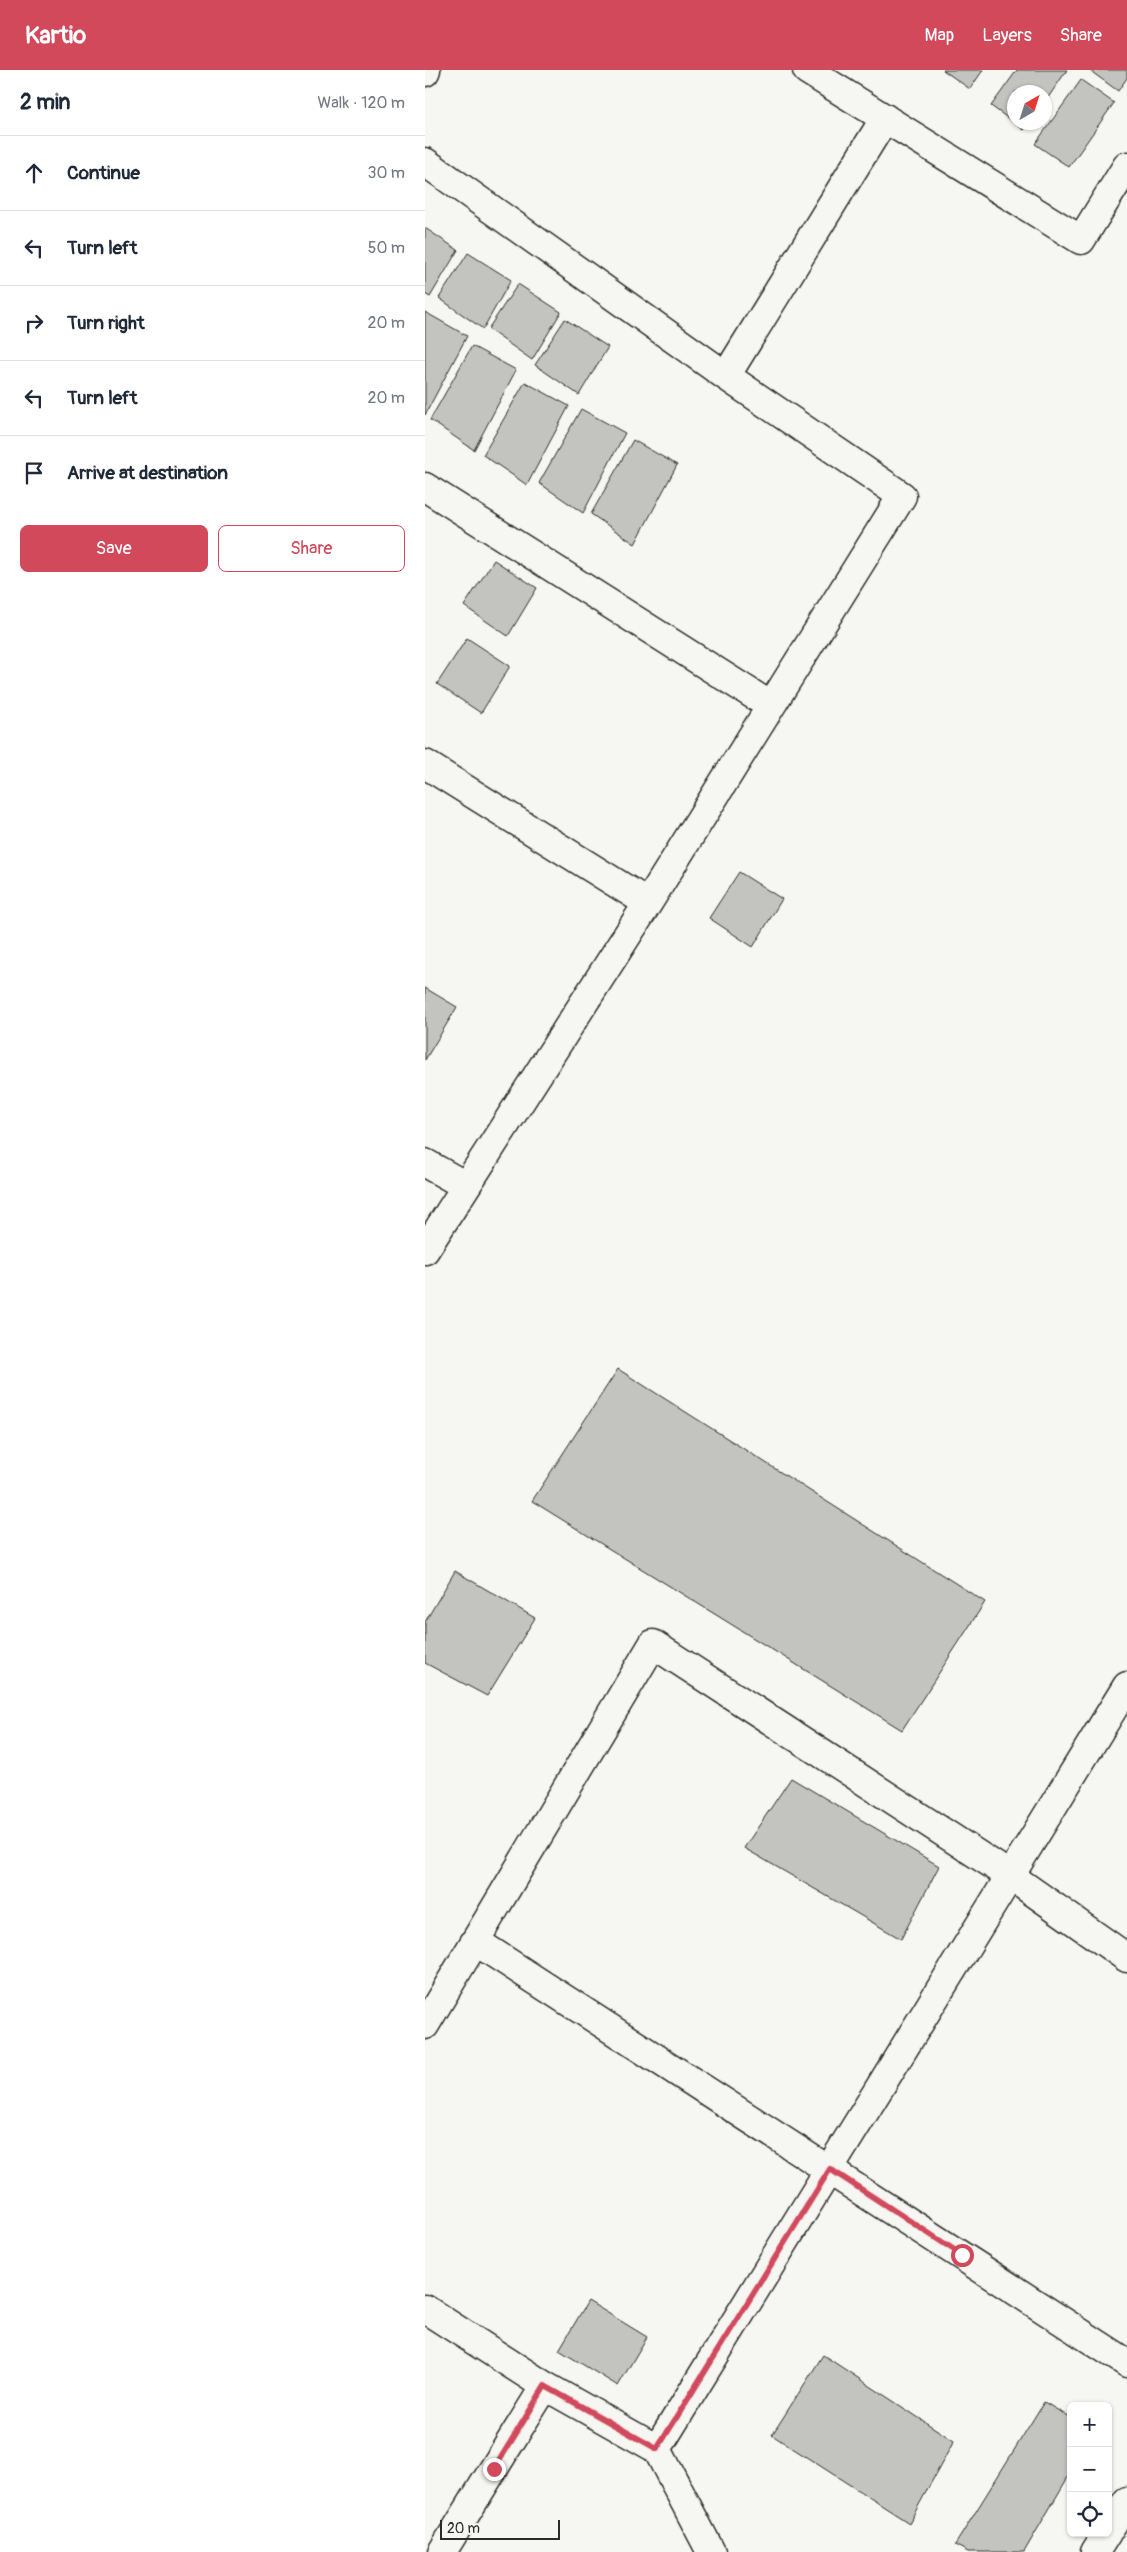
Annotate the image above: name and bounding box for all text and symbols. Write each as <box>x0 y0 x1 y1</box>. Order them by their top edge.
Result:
text: Kartio <box>25 21 86 50</box>
text: Map <box>925 24 954 47</box>
text: Layers <box>982 24 1032 47</box>
text: Share <box>1060 24 1102 47</box>
north arrow <box>1007 85 1052 130</box>
text: 2 min <box>20 89 70 116</box>
text: Walk · 120 m <box>317 93 405 113</box>
icon: ahead <box>20 159 48 187</box>
text: Continue <box>67 161 140 185</box>
text: 30 m <box>367 163 405 183</box>
icon: left <box>20 234 48 262</box>
text: Turn left <box>67 236 137 260</box>
text: 50 m <box>368 238 405 258</box>
icon: right <box>20 309 48 337</box>
text: Turn right <box>67 311 145 335</box>
text: 20 m <box>367 313 405 333</box>
icon: left <box>20 384 48 412</box>
text: Turn left <box>67 386 137 410</box>
text: 20 m <box>367 388 405 408</box>
icon: arrive <box>20 459 48 487</box>
text: Arrive at destination <box>67 461 228 485</box>
button: Save <box>20 525 208 572</box>
button: Share <box>218 525 405 572</box>
route start <box>951 2244 974 2267</box>
map controls <box>1067 2402 1112 2537</box>
button: + <box>1067 2402 1112 2447</box>
button: − <box>1067 2447 1112 2492</box>
route end <box>483 2458 506 2481</box>
button: locate <box>1067 2492 1112 2537</box>
scale bar <box>440 2517 560 2540</box>
text: 20 m <box>447 2520 480 2537</box>

